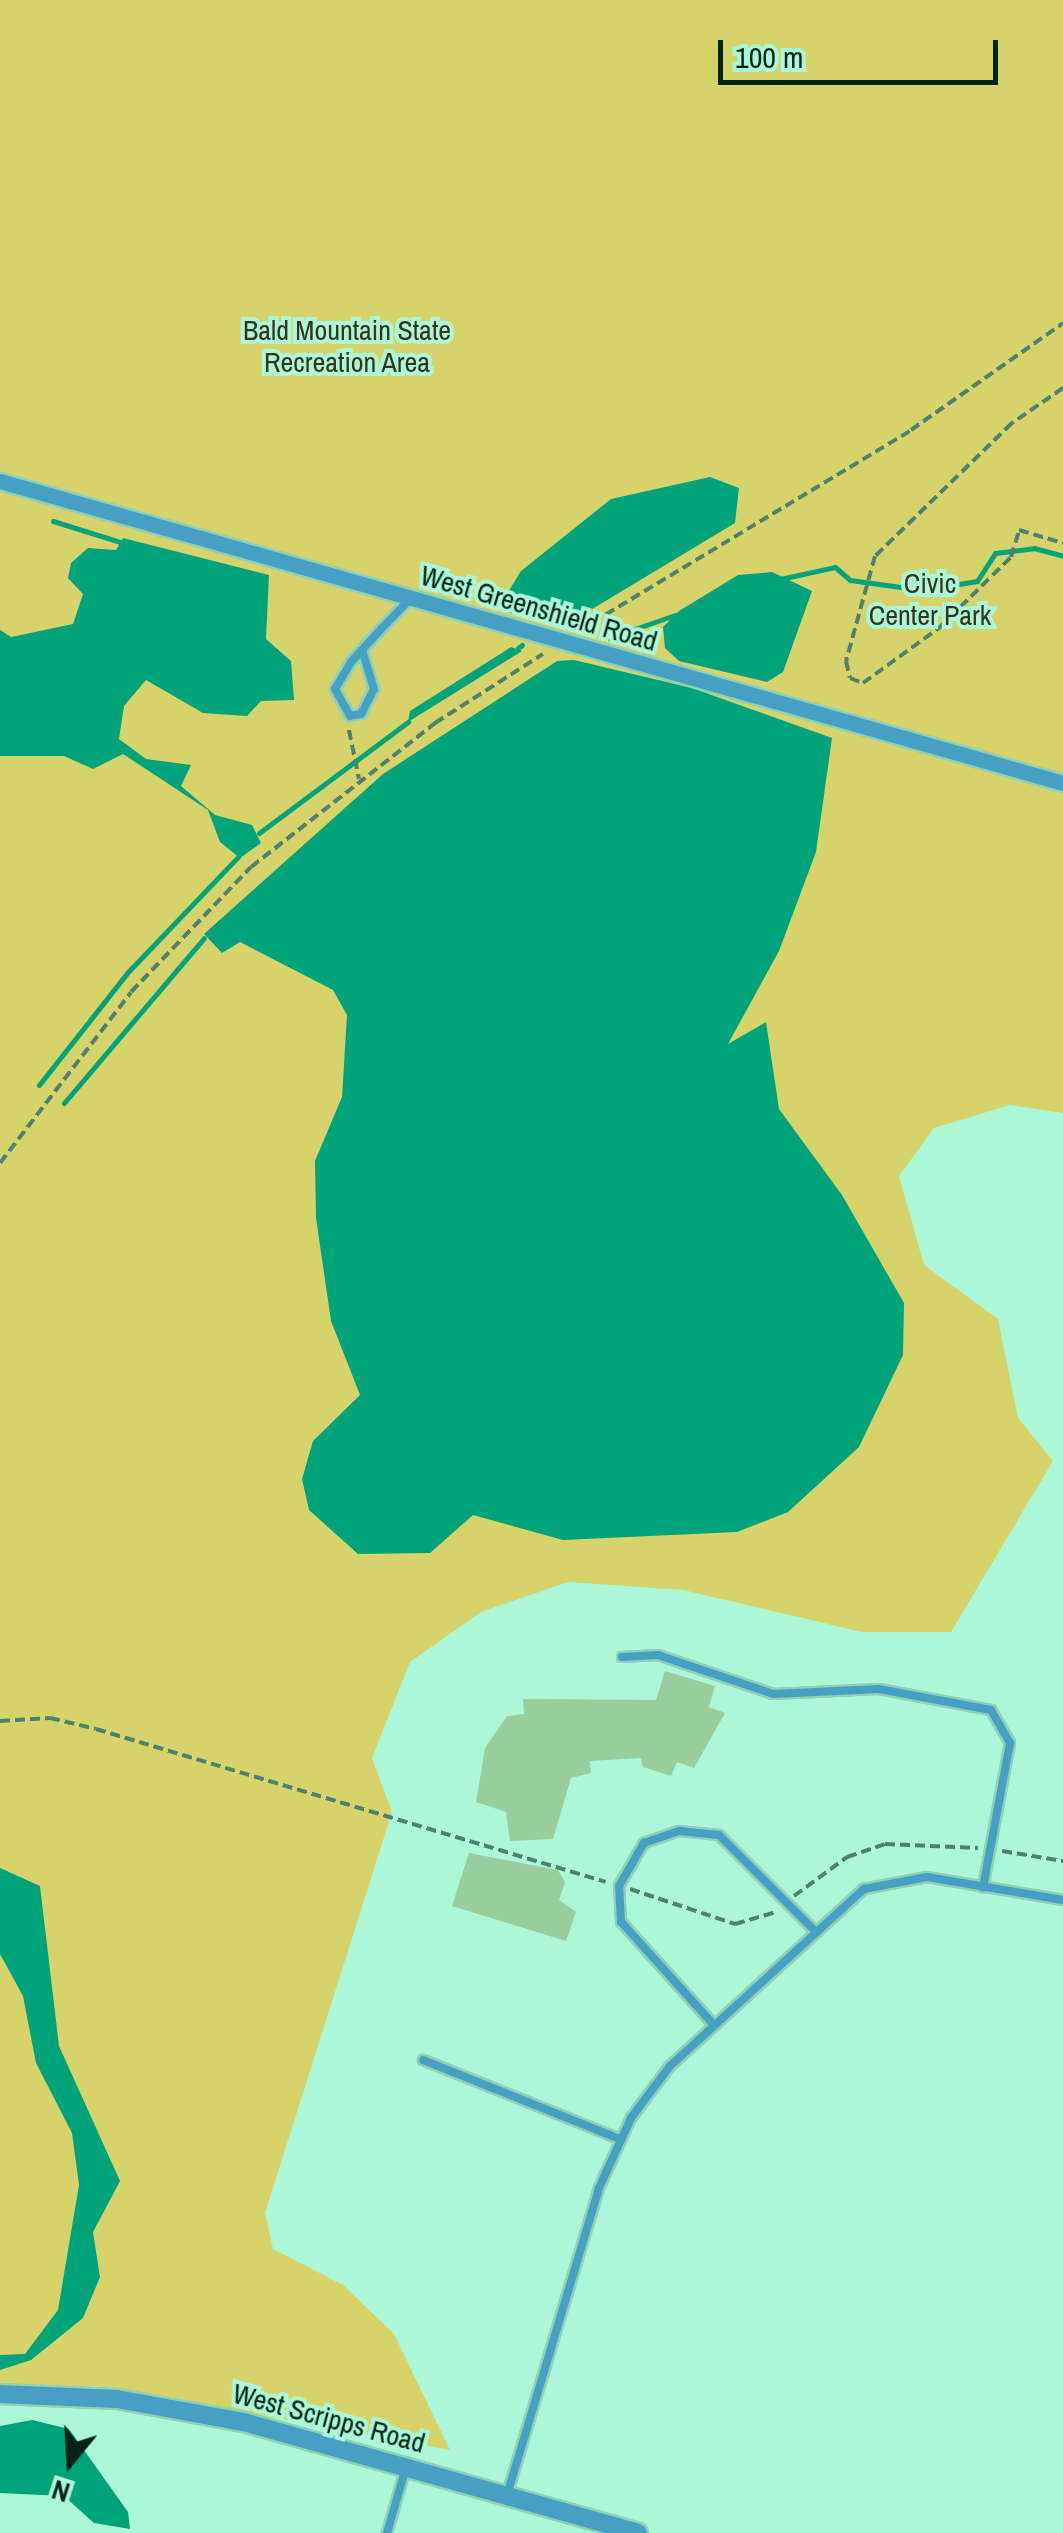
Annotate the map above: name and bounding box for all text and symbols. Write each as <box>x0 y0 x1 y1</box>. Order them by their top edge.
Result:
scale bar <box>723 20 1003 82</box>
text: 100 m <box>735 37 803 77</box>
park label: Bald Mountain State Recreation Area <box>243 313 451 379</box>
street label: West Greenshield Road <box>417 558 661 658</box>
park label: Civic Center Park <box>869 566 991 632</box>
street label: West Scripps Road <box>229 2376 429 2460</box>
north arrow <box>20 2413 120 2513</box>
text: N <box>47 2471 74 2512</box>

